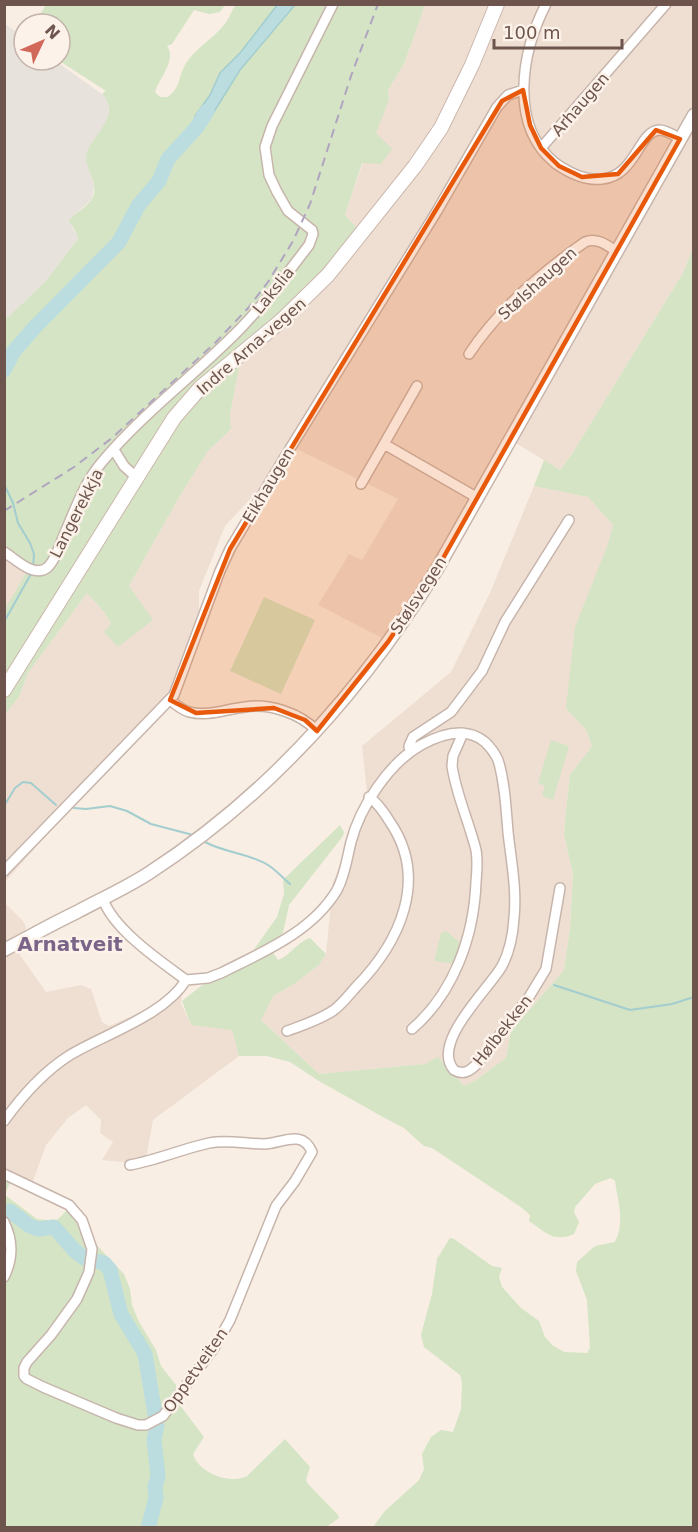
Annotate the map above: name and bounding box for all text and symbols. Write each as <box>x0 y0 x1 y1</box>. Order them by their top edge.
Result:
north arrow <box>12 12 72 72</box>
scale bar <box>494 12 622 50</box>
text: N <box>41 21 64 43</box>
text: 100 m <box>503 22 561 43</box>
street label: Arhaugen <box>548 69 613 140</box>
street label: Stølshaugen <box>494 243 581 324</box>
street label: Lakslia <box>249 263 298 318</box>
street label: Indre Arna-vegen <box>193 294 310 399</box>
street label: Eikhaugen <box>239 444 298 526</box>
street label: Langerekkja <box>46 465 107 561</box>
street label: Stølsvegen <box>386 553 450 638</box>
district label: Arnatveit <box>17 932 123 956</box>
street label: Hølbekken <box>469 991 536 1069</box>
street label: Oppetveiten <box>159 1324 232 1416</box>

